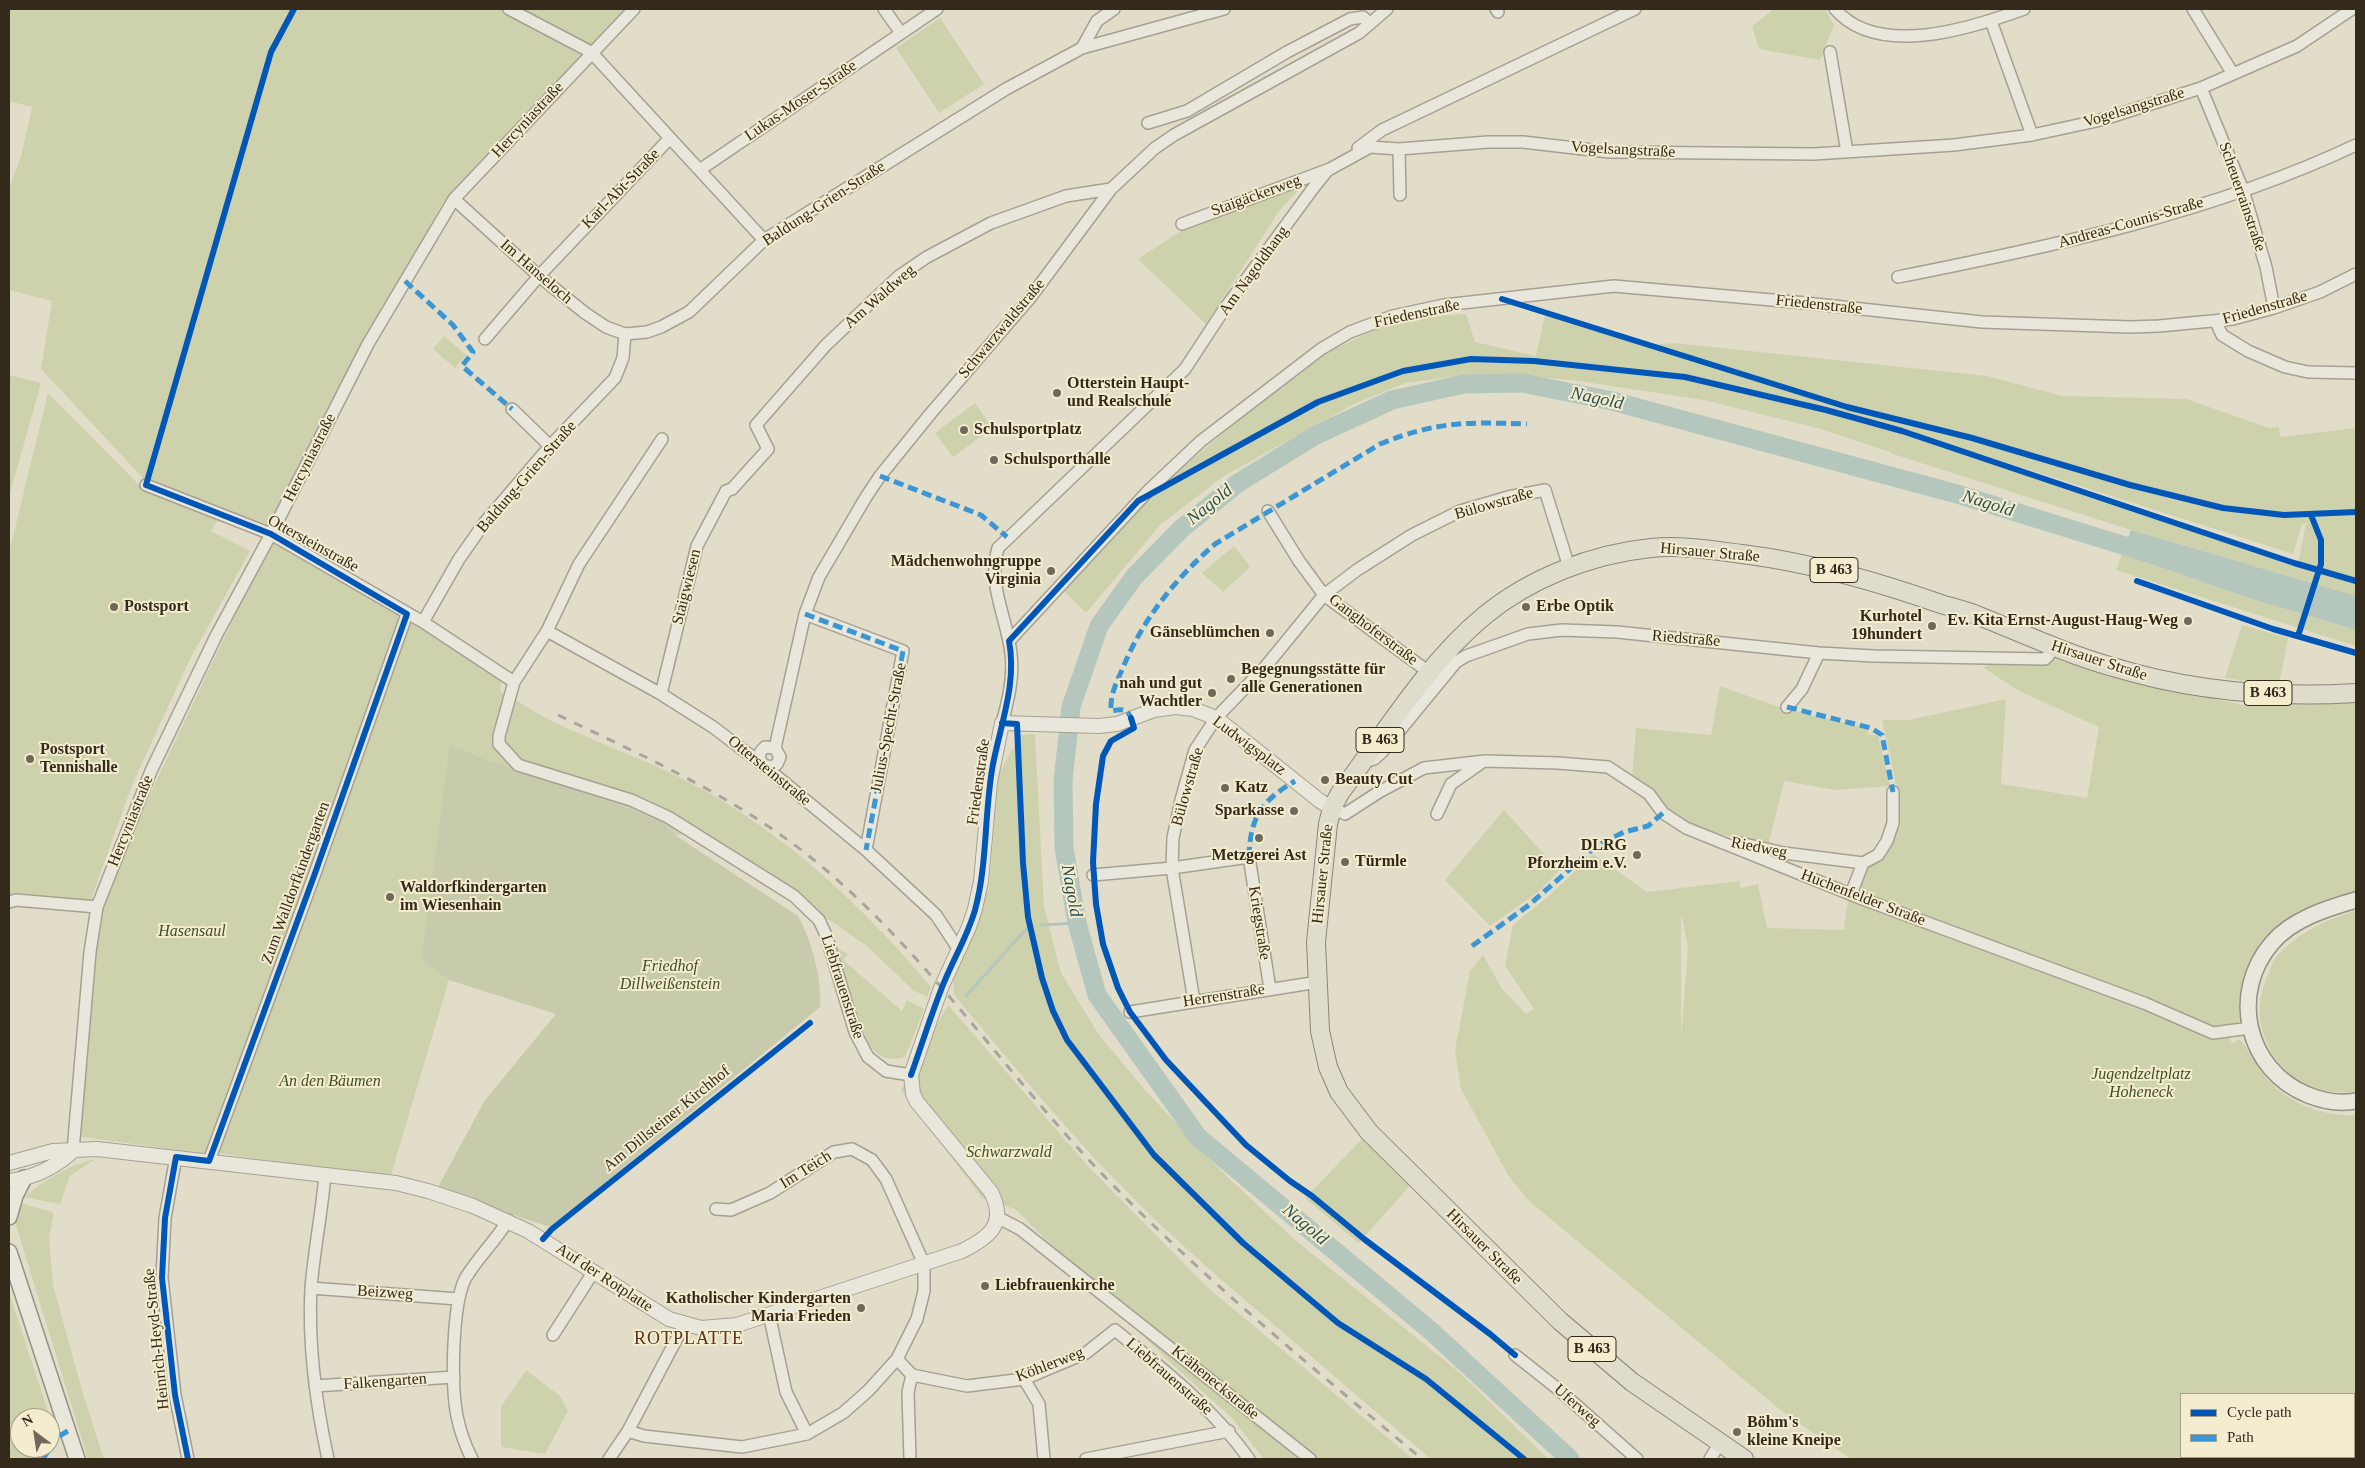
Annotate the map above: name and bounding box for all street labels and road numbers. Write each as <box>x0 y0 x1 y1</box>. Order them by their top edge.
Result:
street label: Lukas-Moser-Straße <box>741 56 861 146</box>
street label: Hercyniastraße <box>488 78 568 162</box>
street label: Vogelsangstraße <box>2081 84 2187 132</box>
street label: Vogelsangstraße <box>1570 138 1676 162</box>
street label: Scheuerrainstraße <box>2214 140 2270 254</box>
street label: Karl-Abt-Straße <box>578 145 664 233</box>
street label: Baldung-Grien-Straße <box>759 157 889 251</box>
street label: Staigäckerweg <box>1208 171 1304 221</box>
street label: Andreas-Counis-Straße <box>2056 193 2206 253</box>
street label: Am Nagoldhang <box>1215 222 1293 320</box>
street label: Im Hanseloch <box>496 235 576 309</box>
street label: Am Waldweg <box>840 261 920 333</box>
street label: Schwarzwaldstraße <box>955 275 1049 383</box>
street label: Friedenstraße <box>2221 287 2309 329</box>
street label: Friedenstraße <box>1775 291 1863 319</box>
street label: Friedenstraße <box>1372 296 1462 332</box>
street label: Hercyniastraße <box>279 411 341 505</box>
street label: Baldung-Grien-Straße <box>473 417 581 537</box>
street label: Bülowstraße <box>1452 484 1536 524</box>
street label: Ottersteinstraße <box>264 511 362 577</box>
street label: Hirsauer Straße <box>1659 539 1761 567</box>
street label: Staigwiesen <box>668 547 706 627</box>
road number: B 463 <box>1810 558 1858 582</box>
street label: Ganghoferstraße <box>1325 590 1421 670</box>
street label: Riedstraße <box>1651 626 1721 652</box>
street label: Hirsauer Straße <box>2048 636 2150 686</box>
street label: Julius-Specht-Straße <box>867 661 911 795</box>
road number: B 463 <box>2244 680 2292 706</box>
street label: Ludwigsplatz <box>1208 712 1290 780</box>
road number: B 463 <box>1356 728 1404 752</box>
street label: Ottersteinstraße <box>724 732 814 810</box>
street label: Friedenstraße <box>963 738 995 826</box>
street label: Bülowstraße <box>1168 745 1208 829</box>
street label: Hercyniastraße <box>104 773 158 869</box>
street label: Zum Walldorfkindergarten <box>258 799 334 967</box>
street label: Hirsauer Straße <box>1308 823 1338 925</box>
street label: Riedweg <box>1729 833 1789 863</box>
street label: Huchenfelder Straße <box>1798 865 1928 931</box>
street label: Kriegstraße <box>1244 885 1274 961</box>
street label: Liebfrauenstraße <box>816 932 868 1042</box>
street label: Herrenstraße <box>1182 980 1266 1012</box>
street label: Am Dillsteiner Kirchhof <box>600 1062 734 1176</box>
street label: Im Teich <box>777 1147 835 1193</box>
street label: Hirsauer Straße <box>1442 1205 1526 1289</box>
street label: Auf der Rotplatte <box>552 1239 656 1317</box>
street label: Heinrich-Heyd-Straße <box>140 1267 174 1411</box>
street label: Beizweg <box>356 1281 414 1305</box>
street label: Liebfrauenstraße <box>1122 1334 1216 1420</box>
road number: B 463 <box>1568 1336 1616 1362</box>
street label: Kräheneckstraße <box>1167 1342 1263 1424</box>
street label: Köhlerweg <box>1013 1343 1087 1387</box>
street label: Falkengarten <box>343 1370 427 1394</box>
street label: Uferweg <box>1550 1380 1604 1432</box>

